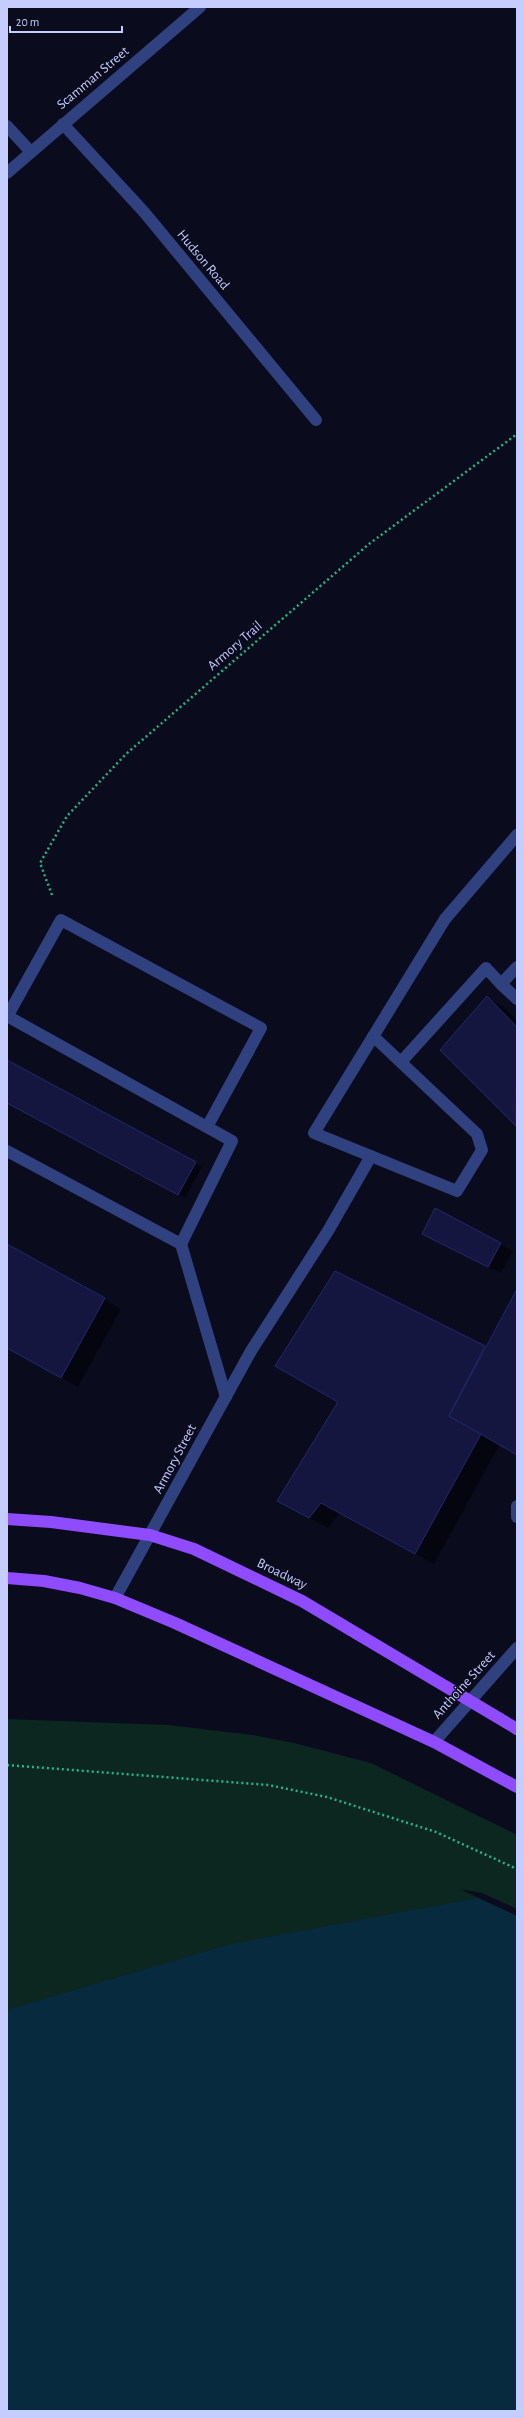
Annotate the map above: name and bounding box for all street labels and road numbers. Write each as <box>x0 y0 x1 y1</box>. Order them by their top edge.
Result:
street label: Scamman Street <box>54 44 132 112</box>
street label: Hudson Road <box>174 227 232 293</box>
street label: Armory Trail <box>205 619 265 673</box>
street label: Armory Street <box>151 1422 199 1496</box>
street label: Broadway <box>255 1556 309 1592</box>
street label: Anthoine Street <box>430 1648 498 1722</box>

